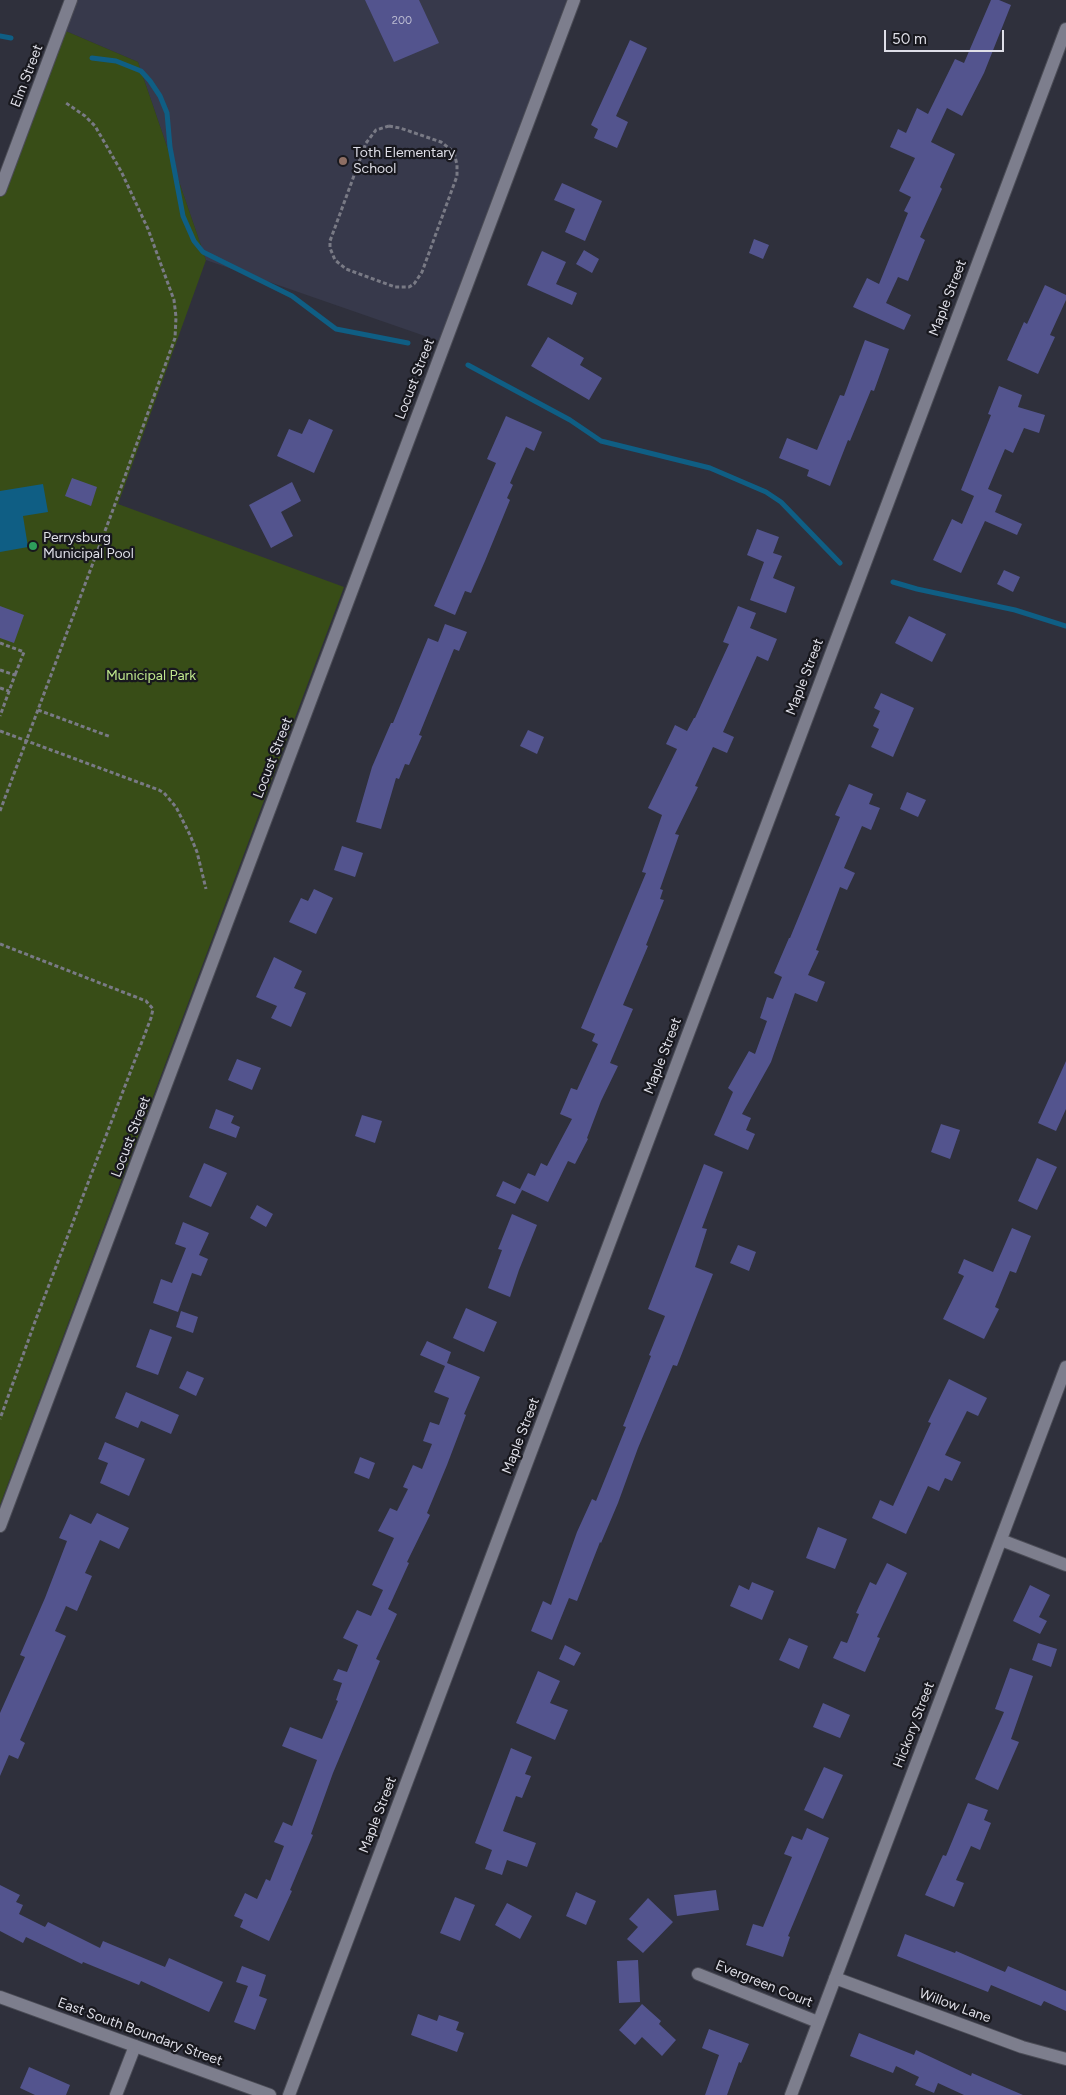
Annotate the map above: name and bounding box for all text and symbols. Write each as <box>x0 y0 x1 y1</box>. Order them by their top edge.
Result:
house number: 200 <box>392 14 412 28</box>
scale bar <box>886 20 1006 52</box>
text: 50 m <box>892 30 927 48</box>
street label: Elm Street <box>7 42 47 110</box>
place label: Toth Elementary School <box>353 145 455 178</box>
marker: Toth Elementary School <box>337 155 349 167</box>
street label: Maple Street <box>926 257 970 339</box>
street label: Locust Street <box>392 336 438 422</box>
place label: Perrysburg Municipal Pool <box>43 530 134 562</box>
marker: Perrysburg Municipal Pool <box>27 540 39 552</box>
street label: Maple Street <box>783 636 827 718</box>
park label: Municipal Park <box>106 668 196 684</box>
street label: Locust Street <box>250 715 296 801</box>
street label: Maple Street <box>641 1015 685 1097</box>
street label: Locust Street <box>108 1094 154 1180</box>
street label: Maple Street <box>499 1395 543 1477</box>
street label: Hickory Street <box>890 1680 938 1770</box>
street label: Maple Street <box>356 1774 400 1856</box>
street label: Evergreen Court <box>713 1957 815 2011</box>
street label: Willow Lane <box>917 1985 993 2027</box>
street label: East South Boundary Street <box>55 1994 225 2070</box>

